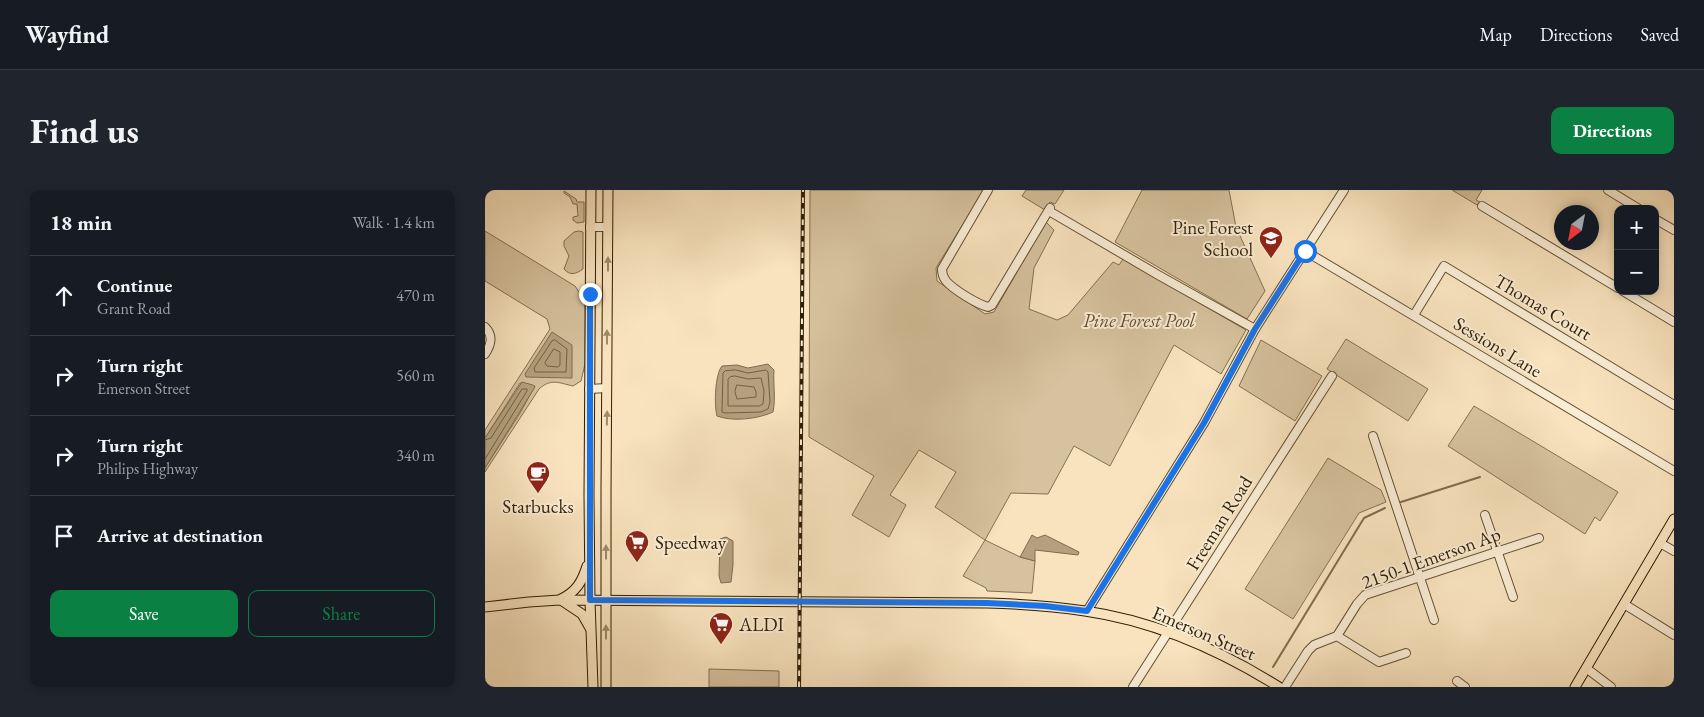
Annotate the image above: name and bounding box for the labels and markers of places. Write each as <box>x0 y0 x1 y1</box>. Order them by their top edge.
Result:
place label: Pine Forest School <box>1172 215 1253 262</box>
school or university icon: Pine Forest School <box>1258 225 1284 259</box>
cafe icon: Starbucks <box>525 460 551 494</box>
place label: Starbucks <box>502 494 574 519</box>
supermarket icon: Speedway <box>624 529 650 563</box>
place label: Speedway <box>655 530 727 555</box>
supermarket icon: ALDI <box>708 611 734 645</box>
place label: ALDI <box>738 612 785 637</box>

